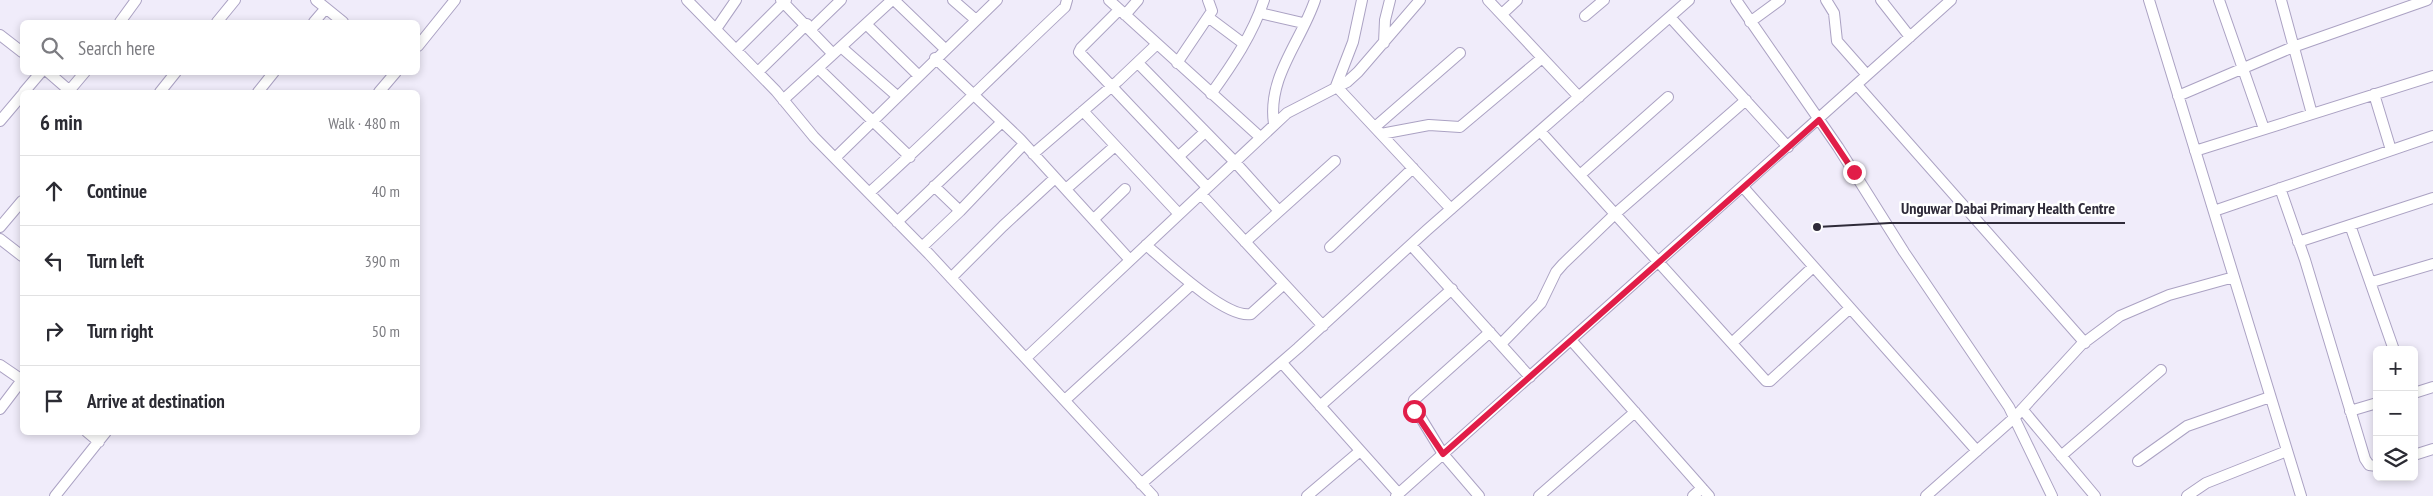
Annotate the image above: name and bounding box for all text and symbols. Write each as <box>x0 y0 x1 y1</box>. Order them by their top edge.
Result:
search box <box>20 20 420 75</box>
icon: search <box>38 34 66 62</box>
text: Search here <box>78 36 155 60</box>
text: 6 min <box>40 109 82 136</box>
text: Walk · 480 m <box>328 113 400 133</box>
route end <box>1843 161 1866 184</box>
icon: ahead <box>40 177 68 205</box>
text: Continue <box>87 179 147 203</box>
text: 40 m <box>372 181 400 201</box>
callout: Unguwar Dabai Primary Health Centre <box>1890 192 2125 223</box>
text: Unguwar Dabai Primary Health Centre <box>1901 198 2115 218</box>
icon: left <box>40 247 68 275</box>
text: Turn left <box>87 249 144 273</box>
text: 390 m <box>365 251 400 271</box>
icon: right <box>40 317 68 345</box>
text: Turn right <box>87 319 153 343</box>
text: 50 m <box>372 321 400 341</box>
map controls <box>2373 346 2418 481</box>
button: + <box>2373 346 2418 391</box>
icon: arrive <box>40 387 68 415</box>
text: Arrive at destination <box>87 389 225 413</box>
button: − <box>2373 391 2418 436</box>
route start <box>1403 400 1426 423</box>
button: layers <box>2373 436 2418 481</box>

